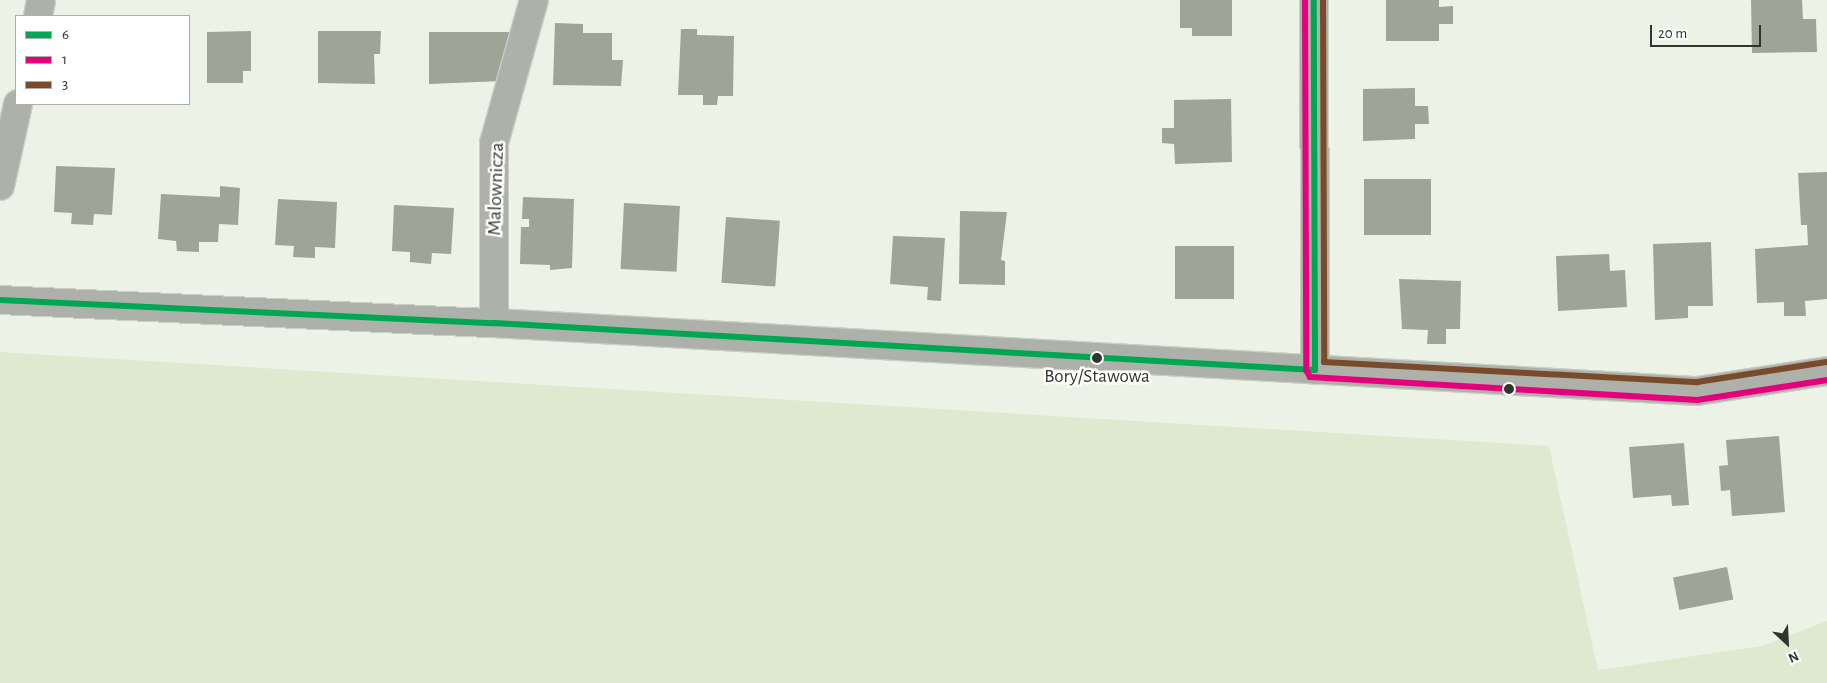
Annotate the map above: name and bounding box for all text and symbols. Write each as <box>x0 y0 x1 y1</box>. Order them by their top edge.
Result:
legend <box>15 15 190 105</box>
scale bar <box>1652 15 1763 47</box>
text: 20 m <box>1658 26 1687 41</box>
text: 6 <box>62 27 69 42</box>
text: 1 <box>62 52 67 67</box>
text: 3 <box>62 77 68 92</box>
street label: Malownicza <box>482 142 510 236</box>
marker: Bory/Stawowa <box>1092 353 1102 363</box>
place label: Bory/Stawowa <box>1044 366 1150 388</box>
unlabelled marker <box>1504 384 1514 394</box>
north arrow <box>1762 618 1812 668</box>
text: N <box>1786 648 1801 665</box>

